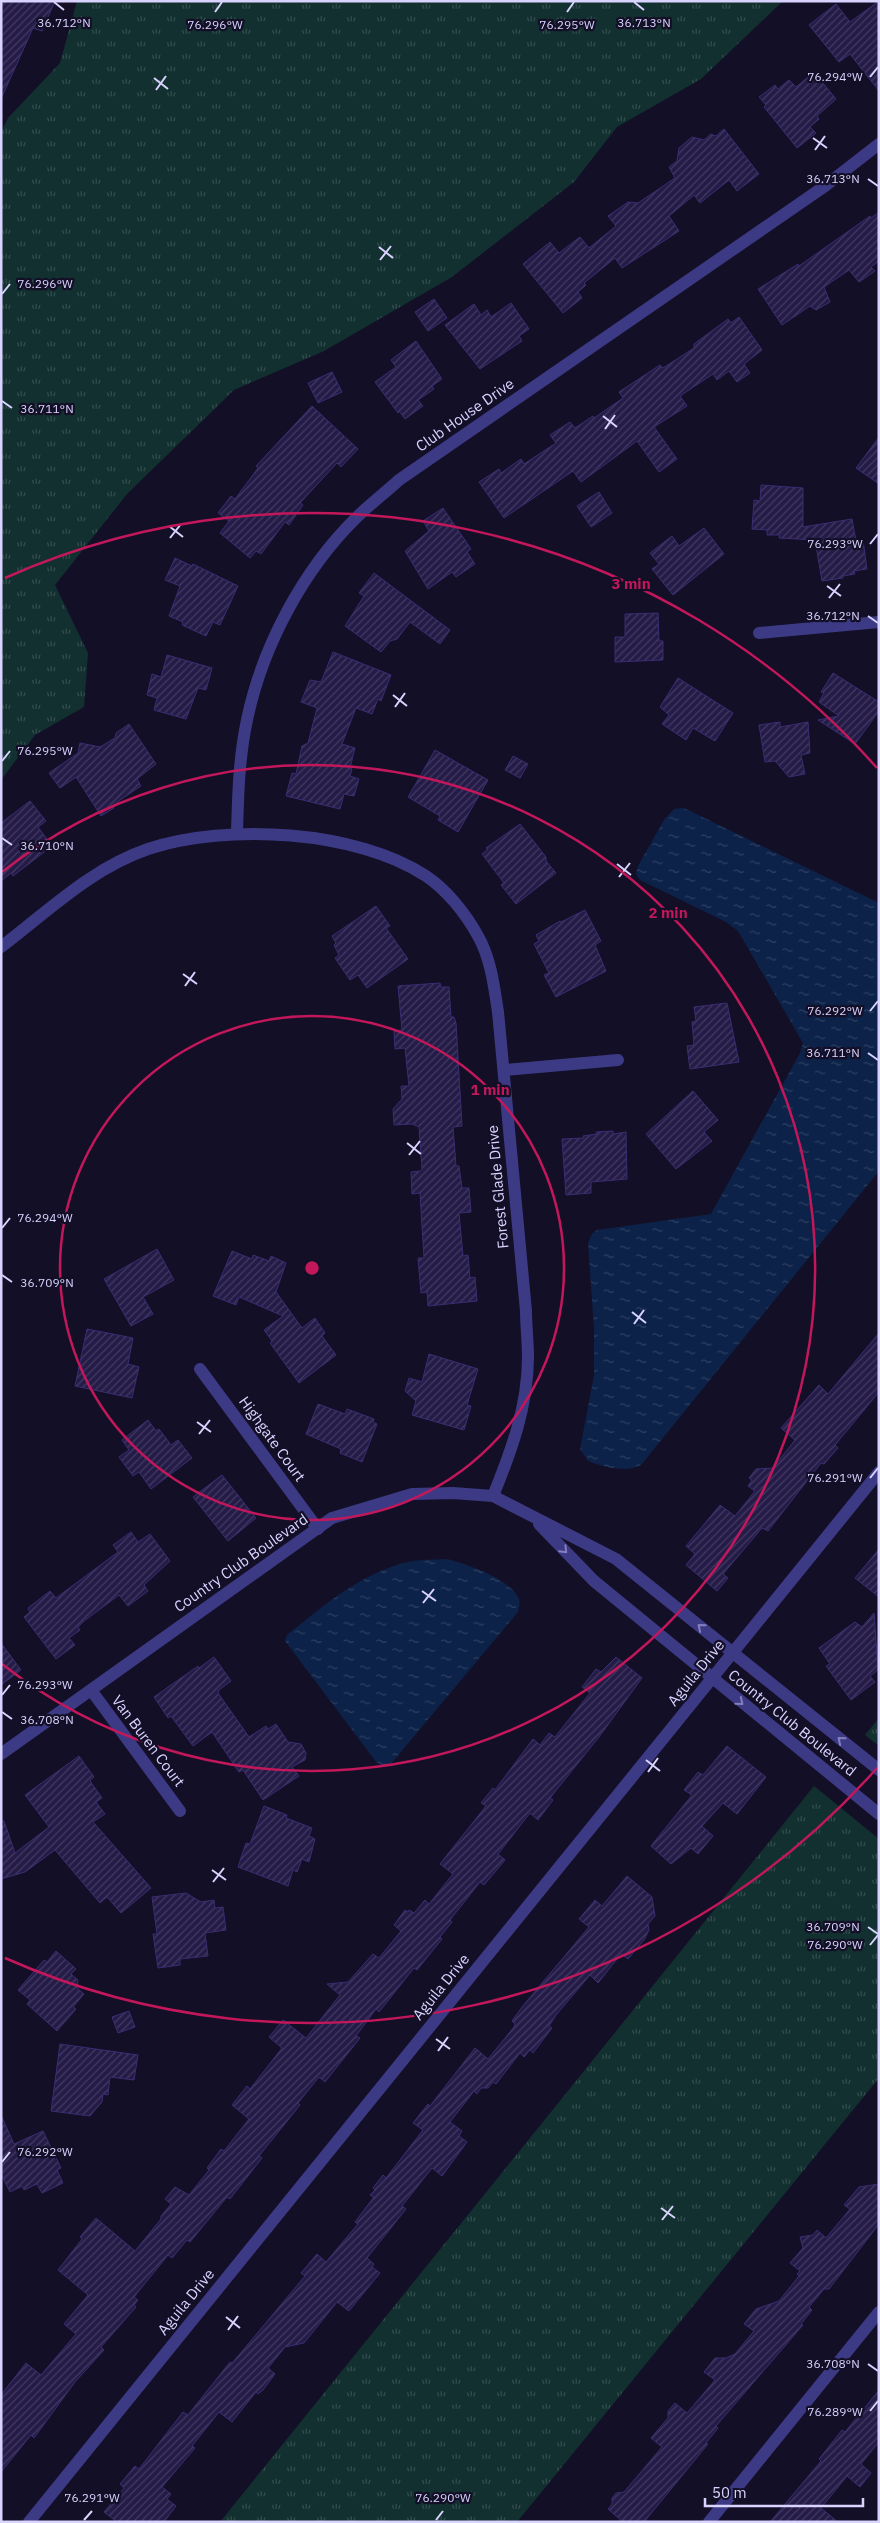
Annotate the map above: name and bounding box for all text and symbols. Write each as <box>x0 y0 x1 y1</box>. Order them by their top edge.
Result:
text: 36.712°N <box>37 15 91 30</box>
text: 36.713°N <box>617 15 671 30</box>
text: 76.296°W <box>187 17 243 32</box>
text: 76.295°W <box>539 17 595 32</box>
text: 76.294°W <box>807 69 863 84</box>
text: 36.713°N <box>806 171 860 186</box>
text: 76.296°W <box>17 276 73 291</box>
street label: Club House Drive <box>412 374 518 456</box>
text: 36.711°N <box>20 401 74 416</box>
text: 76.293°W <box>807 536 863 551</box>
text: 3 min <box>611 574 651 593</box>
text: 36.712°N <box>806 608 860 623</box>
text: 76.295°W <box>17 743 73 758</box>
text: 36.710°N <box>20 838 74 853</box>
text: 2 min <box>648 903 688 922</box>
text: 76.292°W <box>807 1003 863 1018</box>
text: 36.711°N <box>806 1045 860 1060</box>
text: 1 min <box>470 1080 510 1099</box>
street label: Forest Glade Drive <box>483 1125 512 1250</box>
text: 76.294°W <box>17 1210 73 1225</box>
centre of rings <box>303 1259 321 1277</box>
text: 36.709°N <box>20 1275 74 1290</box>
street label: Highgate Court <box>235 1392 310 1485</box>
text: 76.291°W <box>807 1470 863 1485</box>
street label: Country Club Boulevard <box>170 1509 311 1616</box>
one-way arrow <box>559 1544 568 1553</box>
one-way arrow <box>697 1623 706 1632</box>
street label: Aguila Drive <box>663 1636 728 1710</box>
street label: Country Club Boulevard <box>724 1665 860 1780</box>
text: 76.293°W <box>17 1677 73 1692</box>
street label: Van Buren Court <box>108 1691 189 1790</box>
one-way arrow <box>735 1696 744 1705</box>
text: 36.708°N <box>20 1712 74 1727</box>
one-way arrow <box>838 1737 847 1745</box>
text: 36.709°N <box>806 1919 860 1934</box>
text: 76.290°W <box>807 1937 863 1952</box>
street label: Aguila Drive <box>408 1950 473 2024</box>
text: 76.292°W <box>17 2144 73 2159</box>
street label: Aguila Drive <box>153 2265 218 2339</box>
text: 36.708°N <box>806 2356 860 2371</box>
text: 76.289°W <box>807 2404 863 2419</box>
scale bar <box>705 2476 862 2508</box>
text: 50 m <box>712 2483 747 2502</box>
text: 76.291°W <box>64 2490 120 2505</box>
text: 76.290°W <box>415 2490 471 2505</box>

